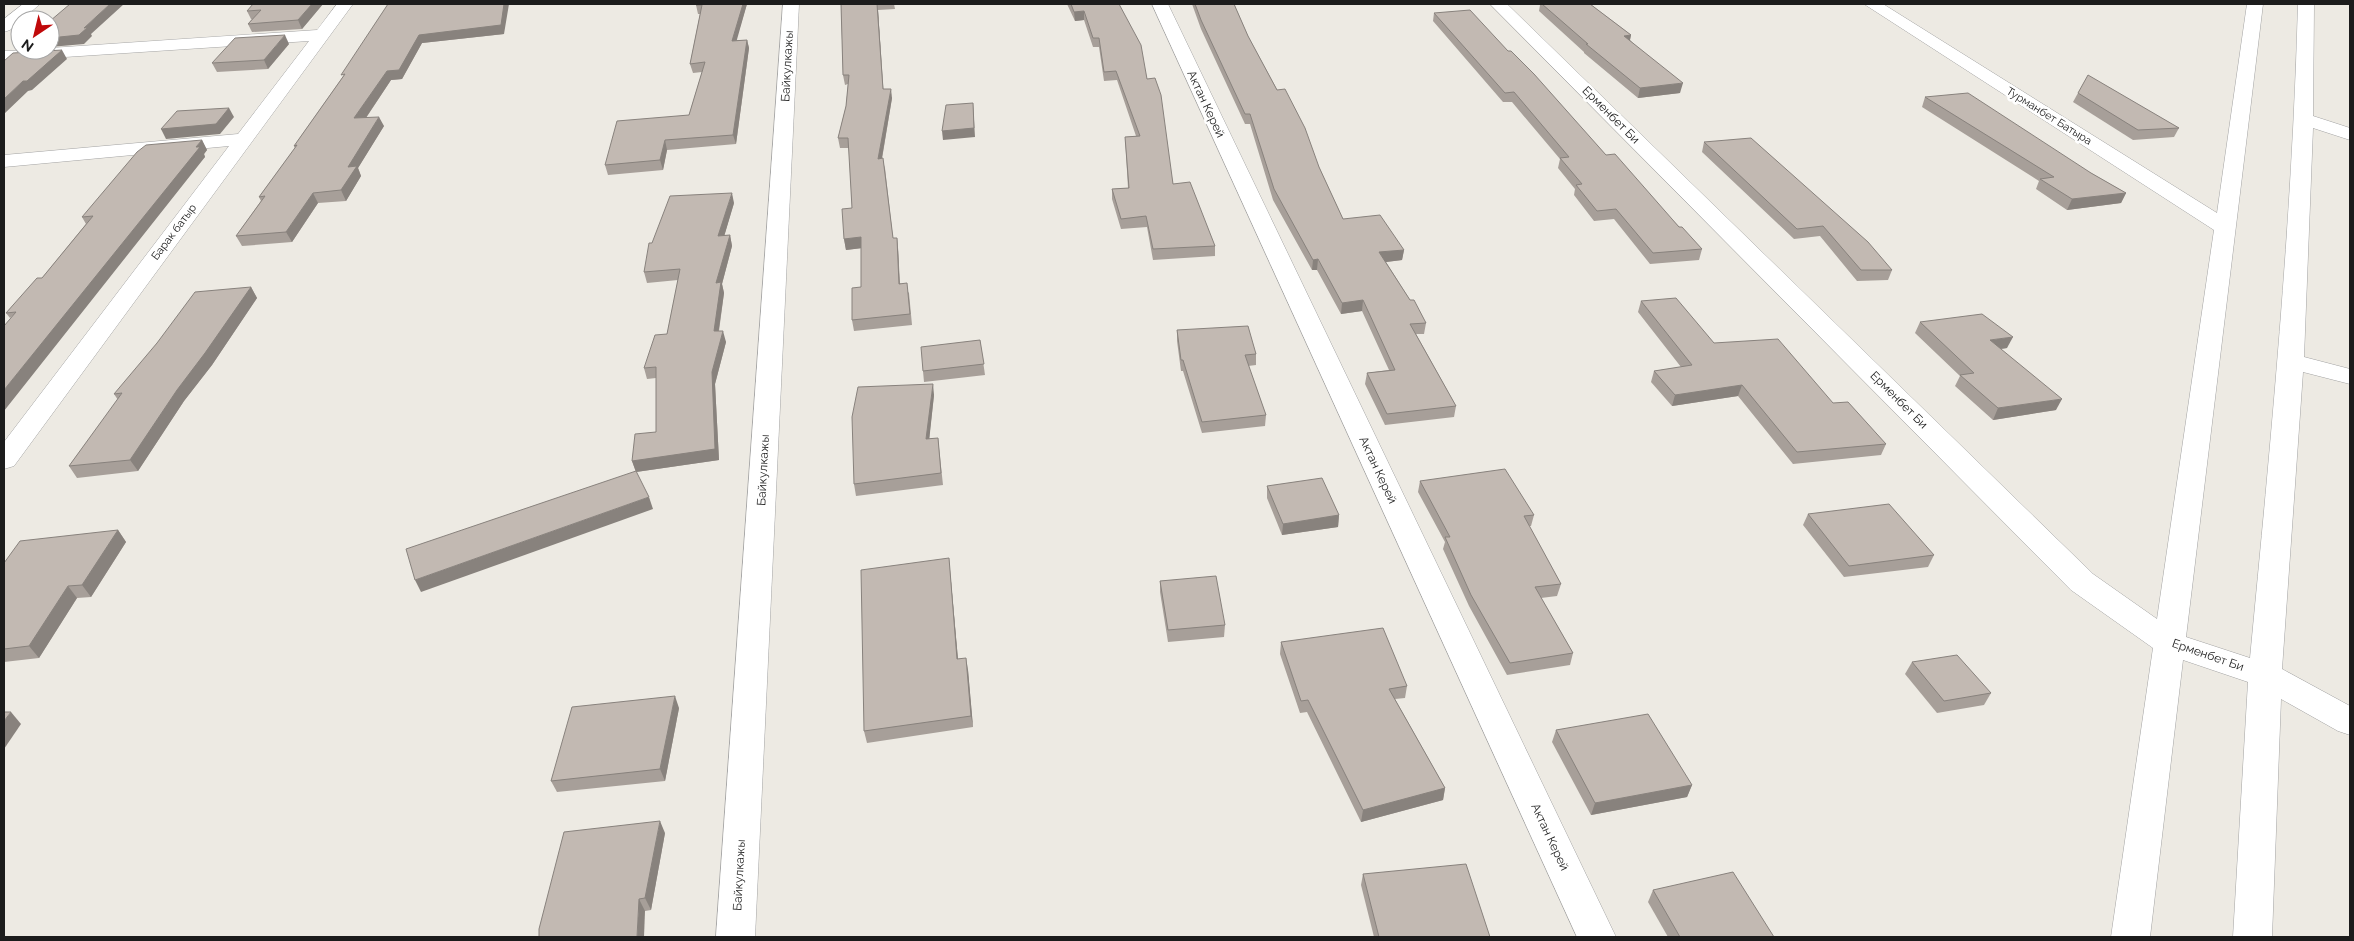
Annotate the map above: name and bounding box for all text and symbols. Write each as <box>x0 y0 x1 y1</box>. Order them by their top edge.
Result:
north arrow <box>10 10 60 60</box>
street label: Байкулкажы <box>778 30 796 102</box>
text: N <box>19 36 37 55</box>
street label: Актан Керей <box>1184 68 1228 140</box>
street label: Ерменбет Би <box>1579 83 1643 147</box>
street label: Турманбет Батыра <box>2004 84 2094 148</box>
street label: Барак батыр <box>149 201 199 262</box>
street label: Ерменбет Би <box>1867 368 1931 432</box>
street label: Байкулкажы <box>754 434 772 506</box>
street label: Актан Керей <box>1356 434 1400 506</box>
street label: Ерменбет Би <box>2170 636 2246 674</box>
street label: Актан Керей <box>1528 801 1572 873</box>
street label: Байкулкажы <box>730 839 748 911</box>

